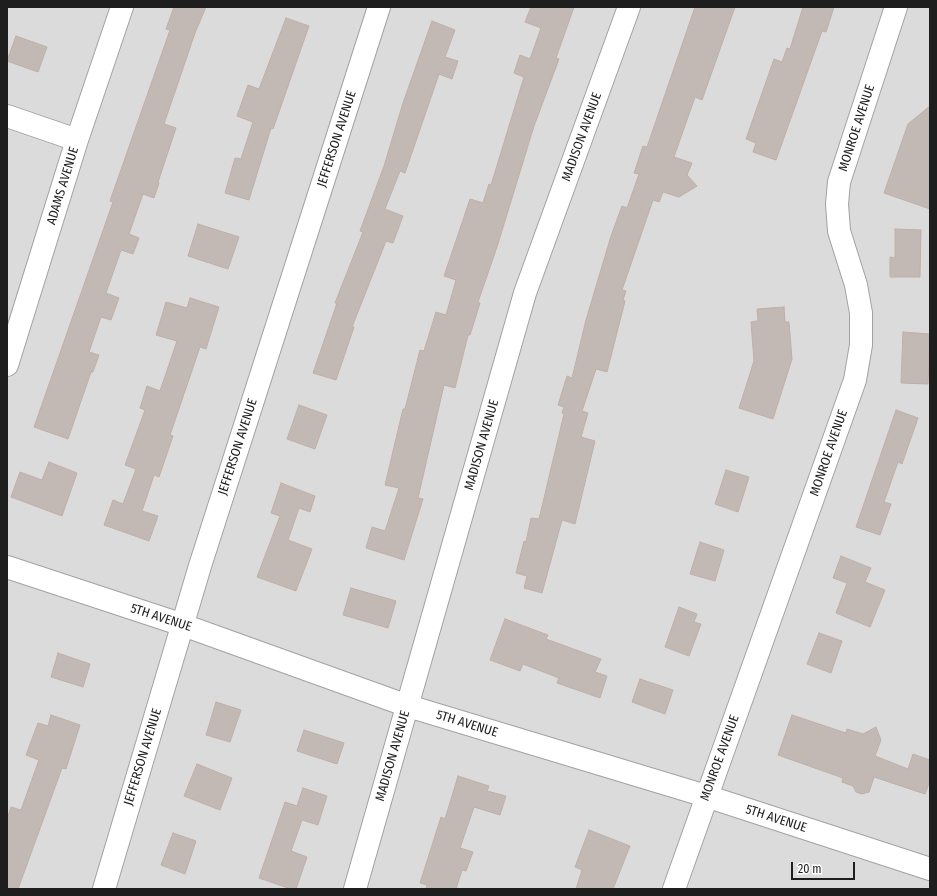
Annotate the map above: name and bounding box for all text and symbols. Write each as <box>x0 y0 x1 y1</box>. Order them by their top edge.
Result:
street label: MONROE AVENUE <box>836 83 878 173</box>
street label: JEFFERSON AVENUE <box>314 89 360 189</box>
street label: MADISON AVENUE <box>559 90 605 184</box>
street label: ADAMS AVENUE <box>44 145 82 227</box>
street label: JEFFERSON AVENUE <box>215 397 261 497</box>
street label: MADISON AVENUE <box>462 398 502 492</box>
street label: MONROE AVENUE <box>807 408 851 498</box>
street label: 5TH AVENUE <box>128 601 194 635</box>
street label: JEFFERSON AVENUE <box>121 707 165 807</box>
street label: 5TH AVENUE <box>434 707 500 741</box>
street label: MADISON AVENUE <box>373 709 413 803</box>
street label: MONROE AVENUE <box>697 713 743 803</box>
street label: 5TH AVENUE <box>743 802 809 836</box>
scale bar <box>793 854 857 880</box>
text: 20 m <box>798 862 822 876</box>

